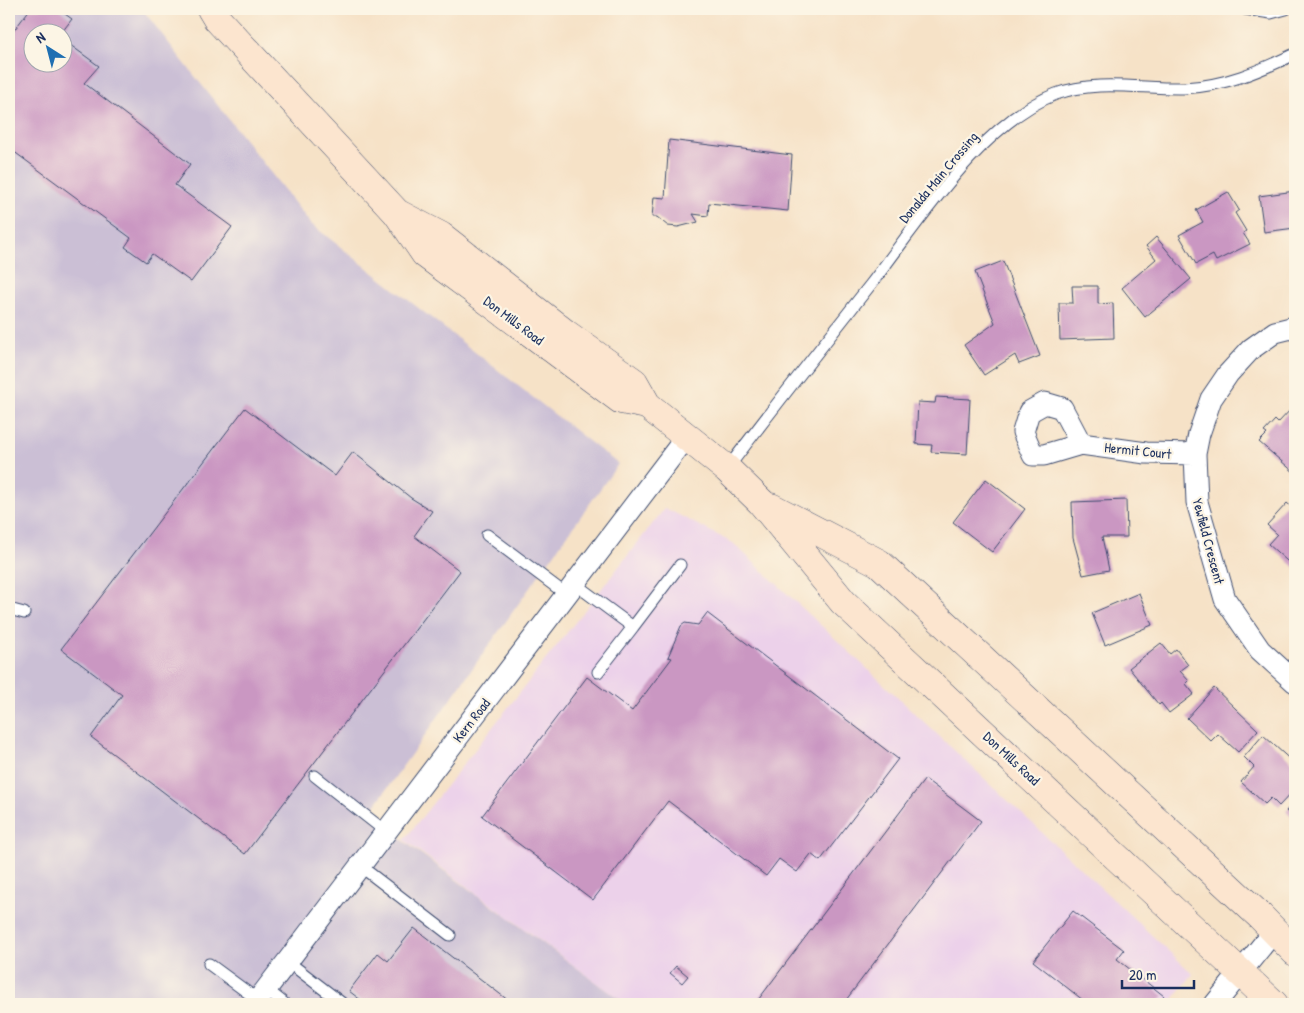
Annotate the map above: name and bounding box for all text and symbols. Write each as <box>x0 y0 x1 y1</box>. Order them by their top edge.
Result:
north arrow <box>22 22 72 72</box>
text: N <box>31 27 49 47</box>
street label: Donalda Main Crossing <box>894 127 983 227</box>
street label: Don Mills Road <box>480 291 548 349</box>
street label: Hermit Court <box>1104 437 1173 463</box>
street label: Yewfield Crescent <box>1188 496 1230 586</box>
street label: Kern Road <box>448 694 494 746</box>
street label: Don Mills Road <box>980 727 1045 789</box>
scale bar <box>1122 958 1194 990</box>
text: 20 m <box>1129 964 1156 985</box>

